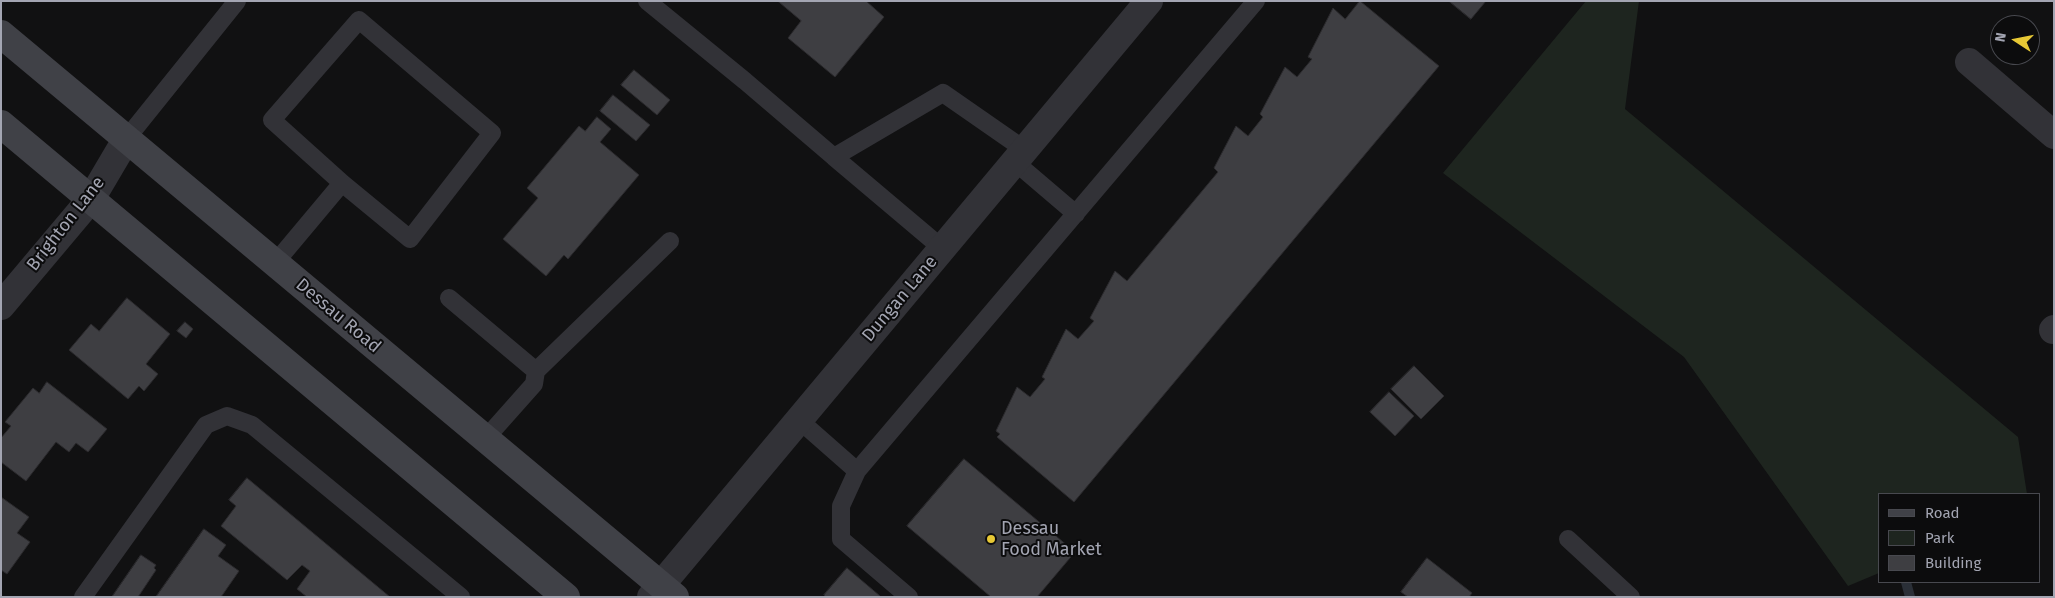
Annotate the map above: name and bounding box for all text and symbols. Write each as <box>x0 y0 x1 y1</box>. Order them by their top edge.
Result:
north arrow <box>1990 15 2040 65</box>
text: N <box>1992 31 2010 43</box>
street label: Brighton Lane <box>22 172 110 276</box>
street label: Dungan Lane <box>858 252 942 346</box>
street label: Dessau Road <box>291 274 385 358</box>
legend <box>1878 493 2040 583</box>
text: Road <box>1925 504 1960 522</box>
place label: Dessau Food Market <box>1001 518 1102 560</box>
text: Park <box>1925 529 1955 547</box>
marker: Dessau Food Market <box>985 533 997 545</box>
text: Building <box>1925 554 1981 572</box>

